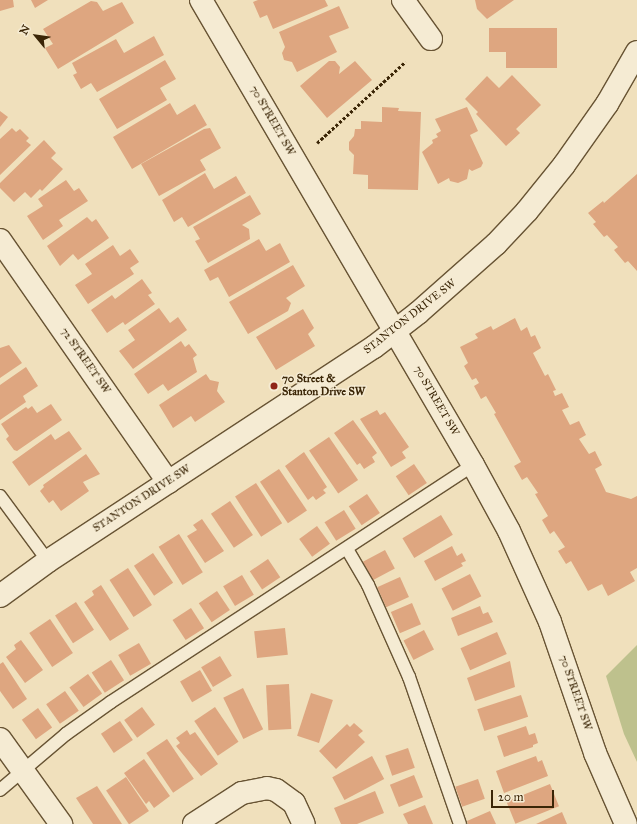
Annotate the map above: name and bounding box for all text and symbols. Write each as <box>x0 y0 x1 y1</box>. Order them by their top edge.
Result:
north arrow <box>16 16 56 56</box>
text: N <box>17 23 33 37</box>
street label: 70 STREET SW <box>247 84 297 158</box>
street label: STANTON DRIVE SW <box>361 277 459 357</box>
street label: 72 STREET SW <box>57 325 113 397</box>
street label: 70 STREET SW <box>411 364 461 438</box>
place label: 70 Street & Stanton Drive SW <box>282 373 365 399</box>
marker: 70 Street & Stanton Drive SW <box>269 381 279 391</box>
street label: STANTON DRIVE SW <box>91 463 193 535</box>
street label: 70 STREET SW <box>556 654 594 732</box>
scale bar <box>493 782 556 808</box>
text: 20 m <box>498 790 524 804</box>

